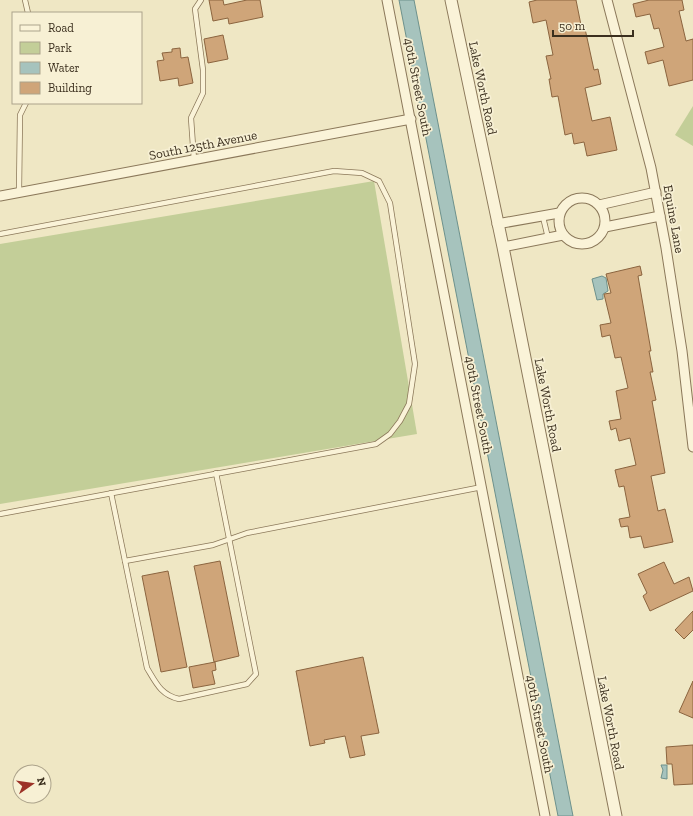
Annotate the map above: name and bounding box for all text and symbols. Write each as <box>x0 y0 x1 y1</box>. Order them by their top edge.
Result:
legend <box>12 12 142 104</box>
scale bar <box>553 12 633 38</box>
text: 50 m <box>559 19 586 33</box>
text: Road <box>48 21 74 35</box>
street label: 40th Street South <box>401 37 435 138</box>
street label: Lake Worth Road <box>466 40 500 136</box>
text: Park <box>48 41 73 55</box>
text: Water <box>48 61 80 75</box>
text: Building <box>48 81 92 95</box>
street label: South 125th Avenue <box>148 127 258 163</box>
street label: Equine Lane <box>661 184 687 254</box>
street label: 40th Street South <box>462 355 496 456</box>
street label: Lake Worth Road <box>532 357 564 453</box>
street label: 40th Street South <box>523 674 557 775</box>
street label: Lake Worth Road <box>595 675 627 771</box>
north arrow <box>12 764 52 804</box>
text: N <box>34 776 49 788</box>

